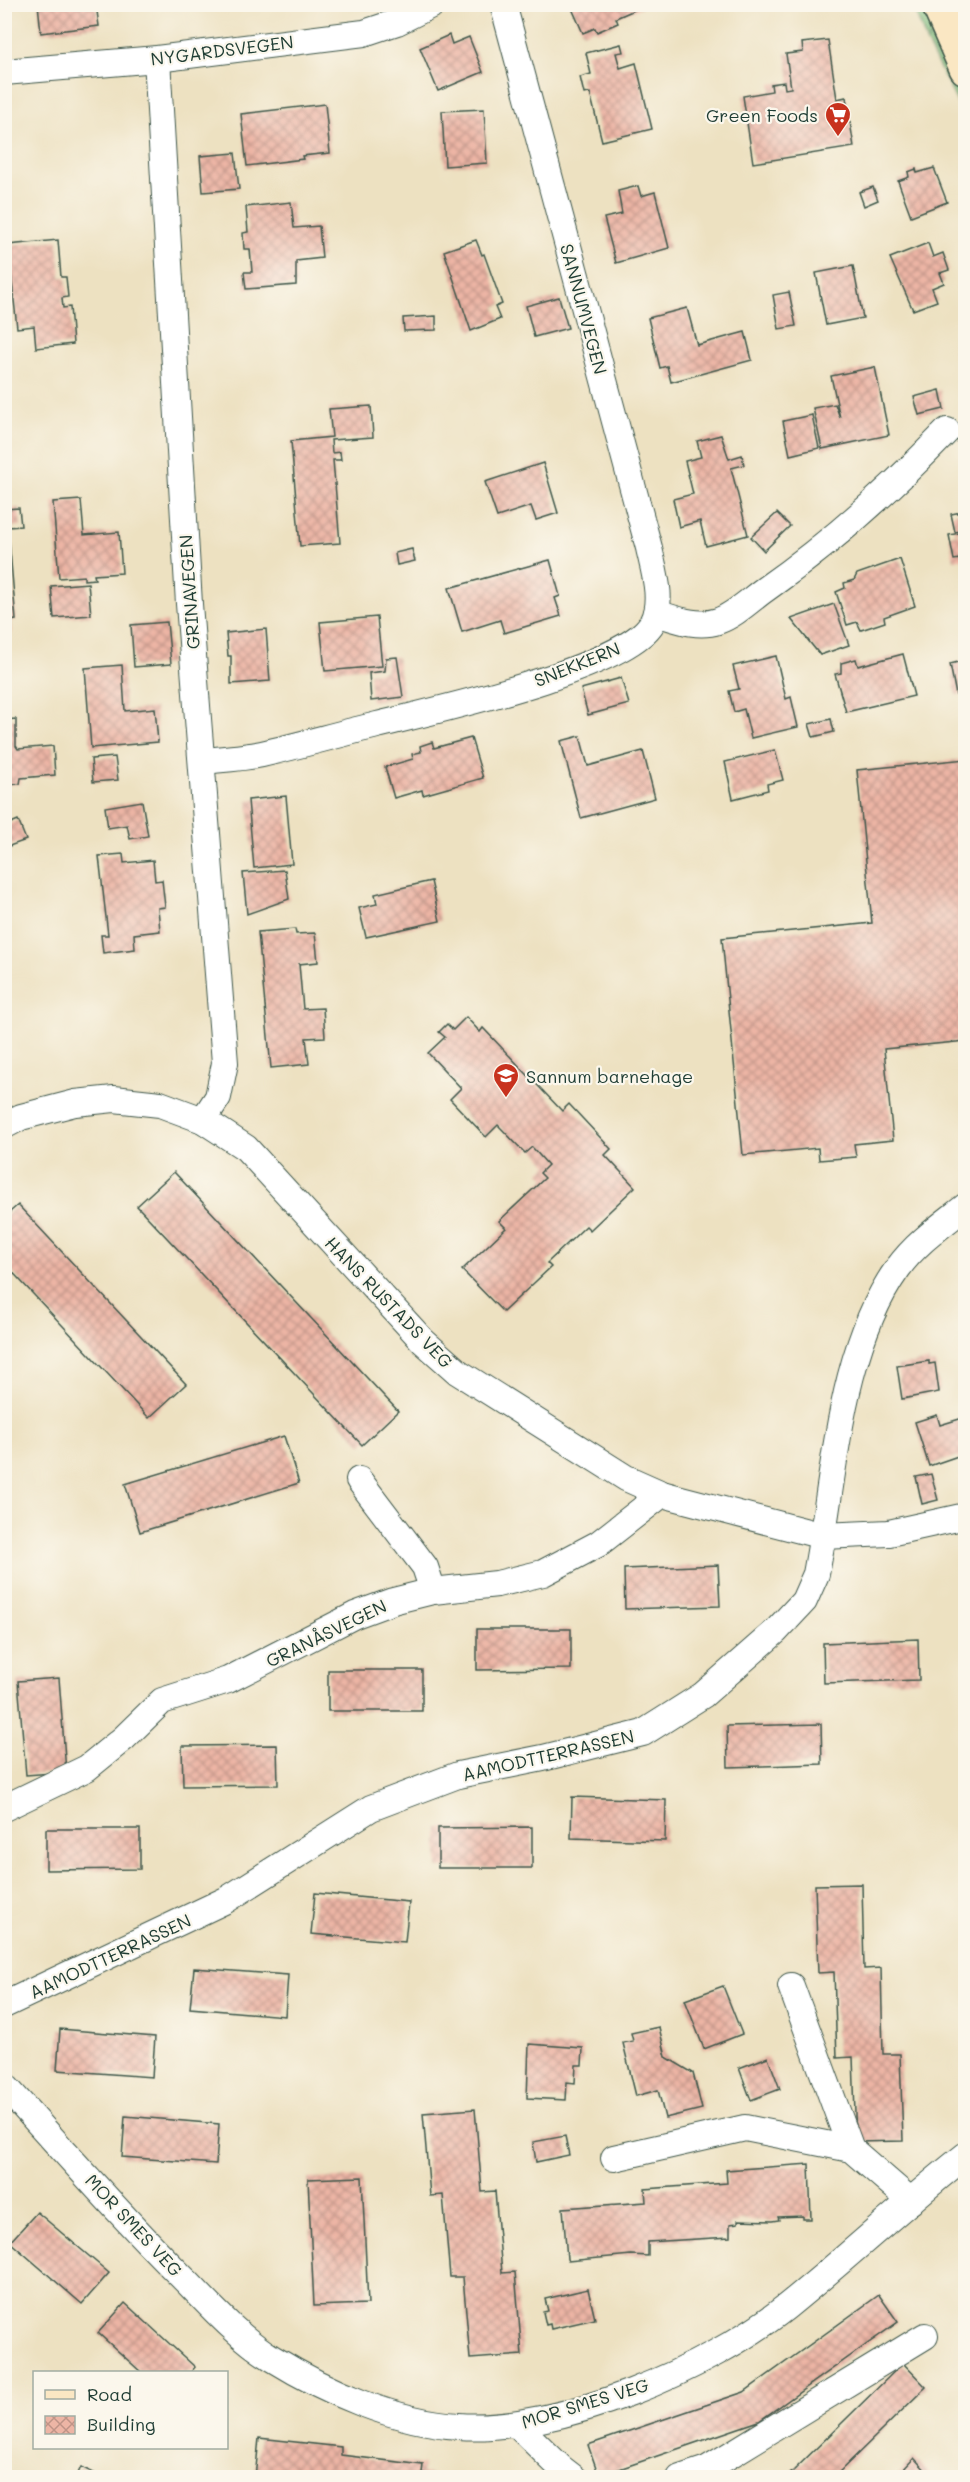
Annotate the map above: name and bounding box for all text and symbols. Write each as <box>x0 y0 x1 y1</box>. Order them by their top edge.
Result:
street label: NYGARDSVEGEN <box>149 29 295 71</box>
supermarket icon: Green Foods <box>823 100 853 138</box>
place label: Green Foods <box>706 103 818 127</box>
street label: SANNUMVEGEN <box>555 241 613 377</box>
street label: GRINAVEGEN <box>173 534 205 650</box>
street label: SNEKKERN <box>530 636 624 692</box>
school or university icon: Sannum barnehage <box>491 1061 521 1099</box>
place label: Sannum barnehage <box>526 1064 693 1088</box>
street label: HANS RUSTADS VEG <box>320 1231 458 1373</box>
street label: GRANÅSVEGEN <box>262 1593 390 1673</box>
street label: AAMODTTERRASSEN <box>460 1724 636 1786</box>
street label: AAMODTTERRASSEN <box>25 1908 195 2004</box>
street label: MOR SMES VEG <box>80 2169 188 2281</box>
legend <box>33 2371 228 2449</box>
street label: MOR SMES VEG <box>518 2372 652 2434</box>
text: Road <box>87 2382 132 2406</box>
text: Building <box>87 2412 155 2436</box>

